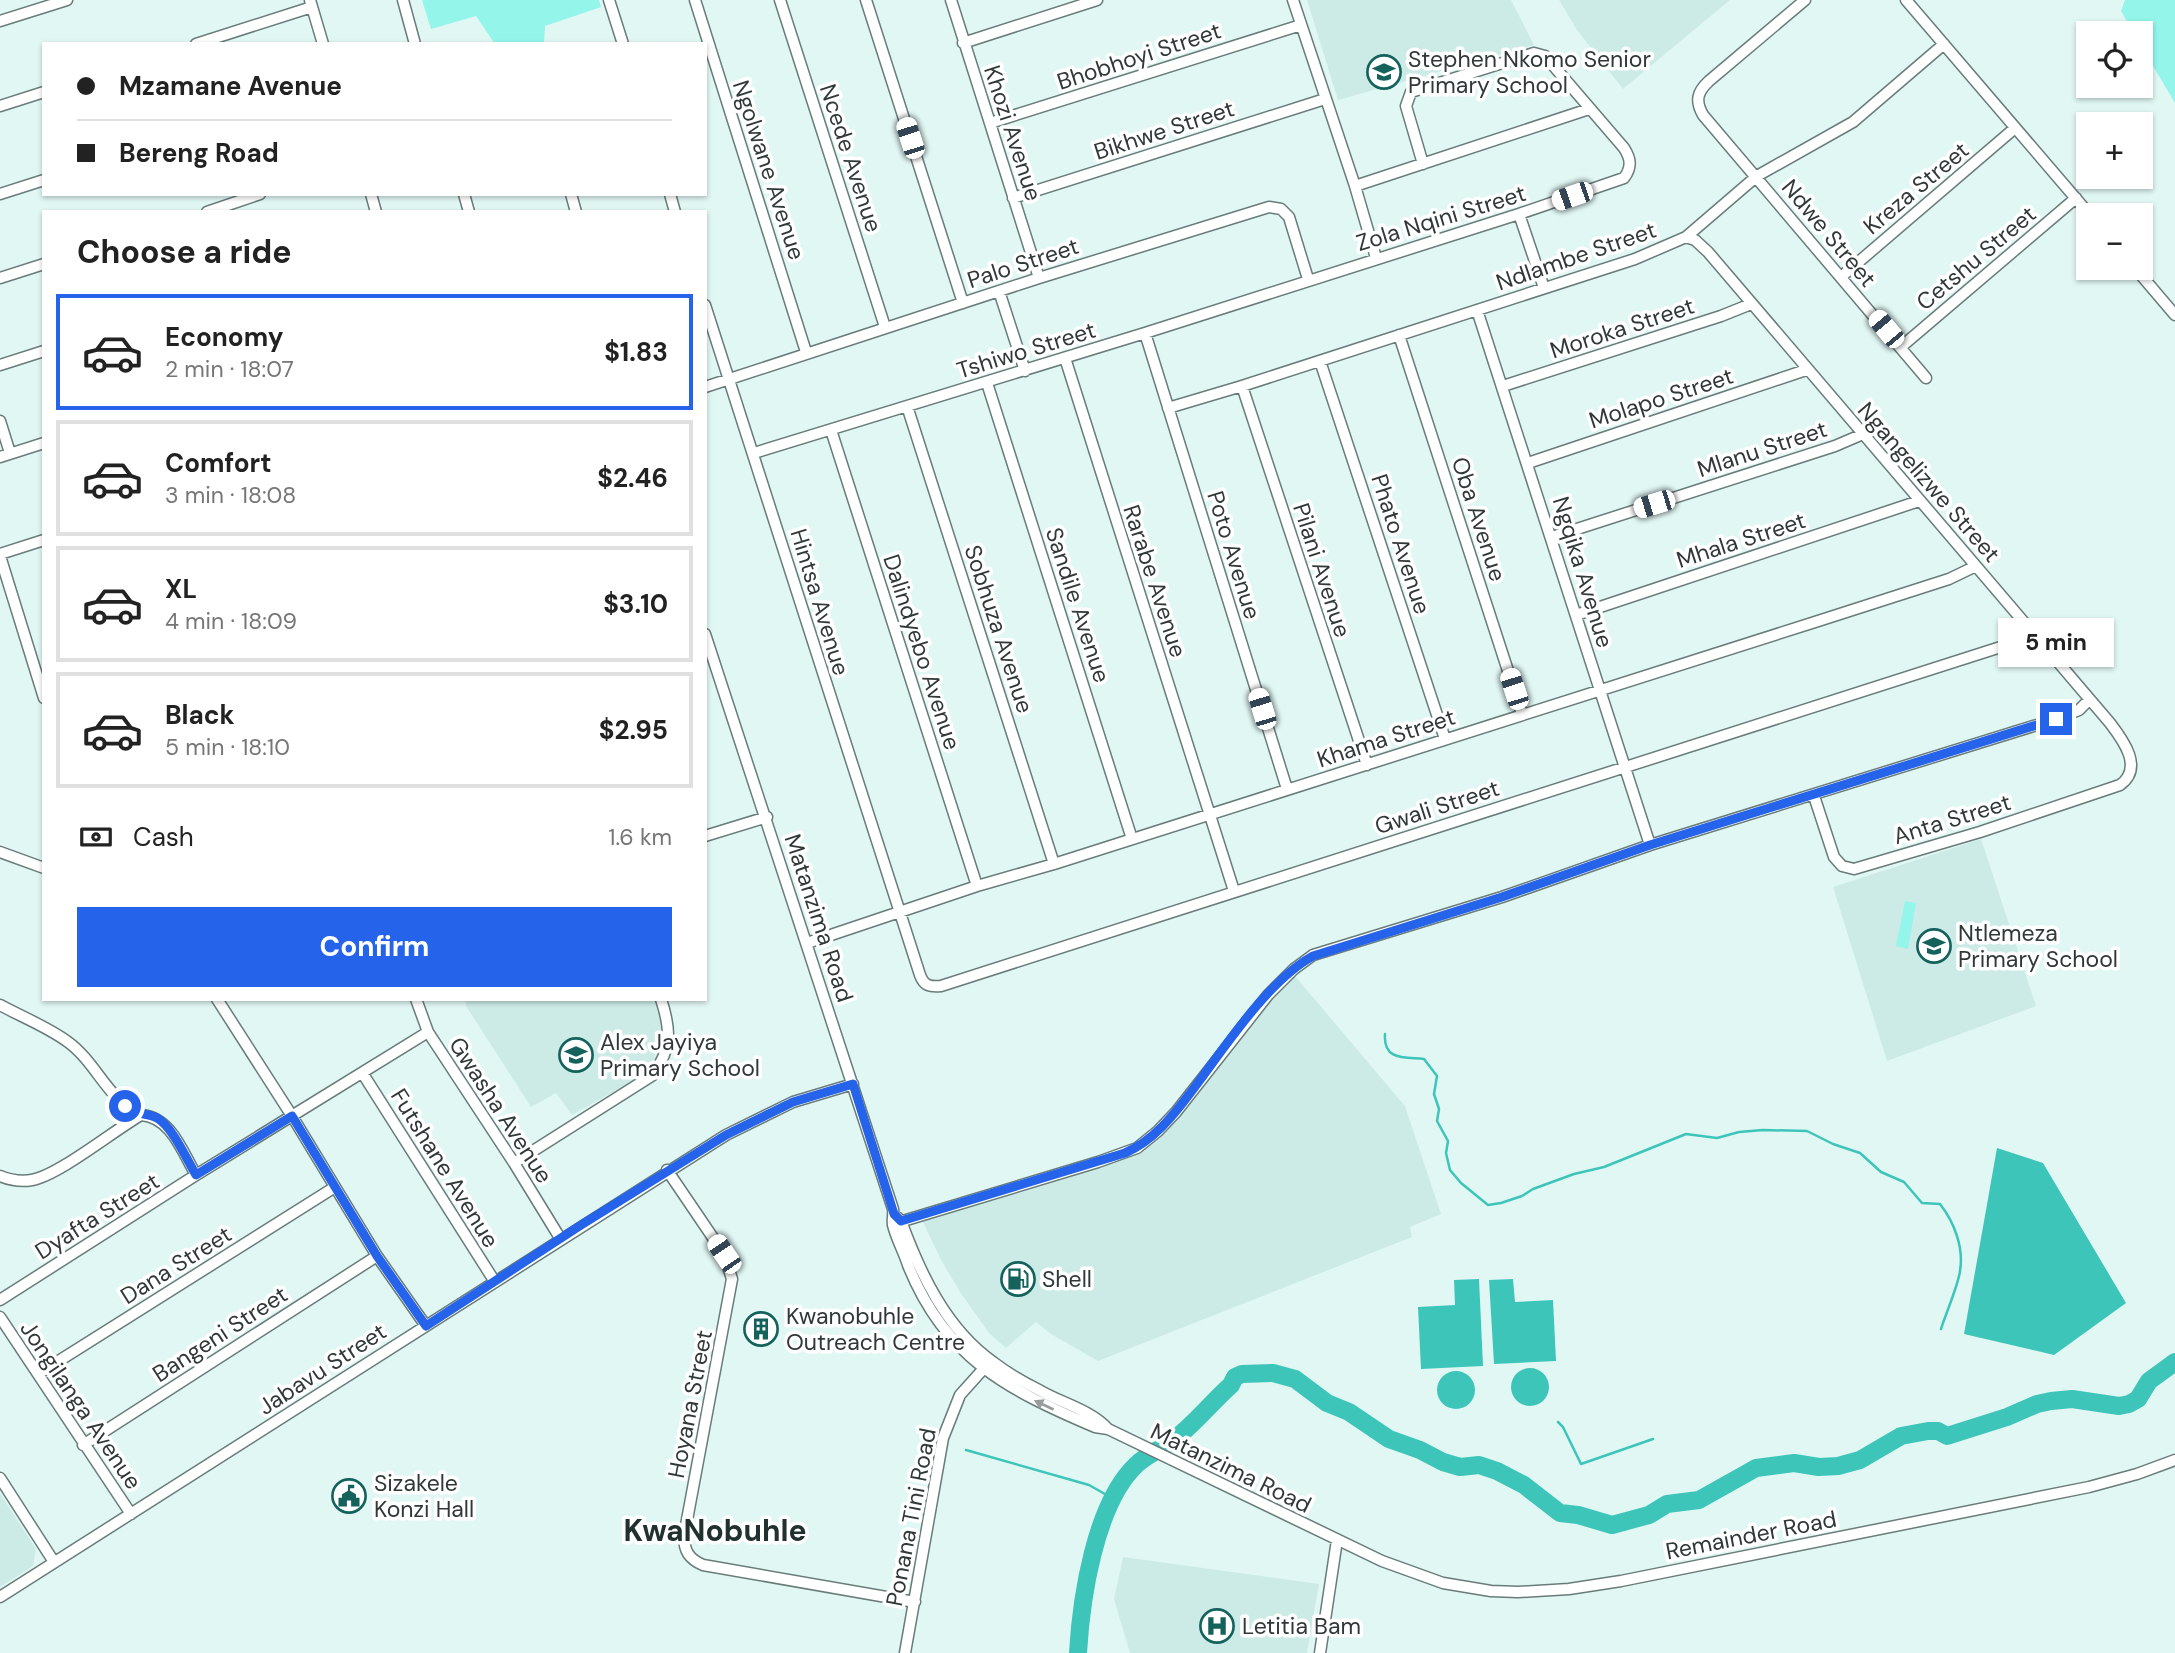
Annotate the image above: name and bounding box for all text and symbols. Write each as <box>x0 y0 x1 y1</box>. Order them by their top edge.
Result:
street label: Bhobhoyi Street <box>1053 15 1225 97</box>
map controls <box>2076 21 2153 280</box>
button: locate <box>2076 21 2153 98</box>
place label: Stephen Nkomo Senior Primary School <box>1408 44 1651 100</box>
school or university icon: Stephen Nkomo Senior Primary School <box>1365 53 1403 91</box>
street label: Khozi Avenue <box>977 61 1049 205</box>
text: Mzamane Avenue <box>119 69 342 103</box>
street label: Ngolwane Avenue <box>726 76 812 264</box>
street label: Ncede Avenue <box>813 80 889 236</box>
street label: Bikhwe Street <box>1090 93 1238 167</box>
button: + <box>2076 112 2153 189</box>
car <box>894 115 927 161</box>
street label: Kreza Street <box>1857 135 1975 241</box>
text: Bereng Road <box>119 136 279 170</box>
street label: Ndwe Street <box>1775 173 1883 293</box>
street label: Zola Nqini Street <box>1353 178 1529 258</box>
car <box>1549 179 1596 213</box>
street label: Cetshu Street <box>1910 199 2042 317</box>
button: − <box>2076 203 2153 280</box>
street label: Ndlambe Street <box>1492 215 1660 297</box>
text: Choose a ride <box>77 231 292 273</box>
street label: Palo Street <box>963 231 1083 295</box>
street label: Moroka Street <box>1546 291 1698 365</box>
car <box>1865 306 1908 352</box>
street label: Tshiwo Street <box>953 315 1099 385</box>
text: Economy <box>165 320 283 354</box>
icon: car <box>81 321 144 384</box>
text: $1.83 <box>604 335 668 369</box>
text: 2 min · 18:07 <box>165 354 294 384</box>
street label: Molapo Street <box>1585 361 1737 435</box>
street label: Ngangelizwe Street <box>1851 396 2007 568</box>
street label: Mlanu Street <box>1693 414 1831 484</box>
text: Comfort <box>165 446 271 480</box>
icon: car <box>81 447 144 510</box>
street label: Oba Avenue <box>1445 453 1513 585</box>
text: $2.46 <box>597 461 668 495</box>
street label: Phato Avenue <box>1364 470 1438 618</box>
text: 3 min · 18:08 <box>165 480 296 510</box>
street label: Poto Avenue <box>1200 487 1268 623</box>
car <box>1631 488 1678 520</box>
street label: Ngqika Avenue <box>1546 493 1620 651</box>
street label: Pilani Avenue <box>1286 499 1358 641</box>
street label: Rarabe Avenue <box>1116 501 1194 661</box>
street label: Mhala Street <box>1673 505 1809 575</box>
street label: Sandile Avenue <box>1039 524 1117 686</box>
street label: Hintsa Avenue <box>783 525 857 679</box>
street label: Sobhuza Avenue <box>958 541 1040 717</box>
street label: Dalindyebo Avenue <box>876 550 968 754</box>
text: XL <box>165 572 197 606</box>
icon: car <box>81 573 144 636</box>
text: $3.10 <box>603 587 668 621</box>
text: 4 min · 18:09 <box>165 606 297 636</box>
callout: 5 min <box>1998 618 2114 666</box>
text: 5 min <box>2025 627 2087 657</box>
car <box>1498 666 1531 712</box>
car <box>1246 686 1279 732</box>
text: Black <box>165 698 235 732</box>
icon: car <box>81 699 144 762</box>
street label: Khama Street <box>1313 702 1459 774</box>
route end <box>2040 703 2072 735</box>
text: $2.95 <box>599 713 668 747</box>
text: 5 min · 18:10 <box>165 732 290 762</box>
street label: Gwali Street <box>1371 773 1503 841</box>
street label: Anta Street <box>1890 787 2014 851</box>
icon: cash <box>77 818 115 856</box>
text: Cash <box>133 820 194 854</box>
text: 1.6 km <box>608 822 672 852</box>
street label: Matanzima Road <box>778 830 860 1006</box>
button: Confirm <box>77 907 672 987</box>
place label: Ntlemeza Primary School <box>1958 918 2118 974</box>
school or university icon: Ntlemeza Primary School <box>1915 927 1953 965</box>
place label: Alex Jayiya Primary School <box>600 1027 760 1083</box>
street label: Gwasha Avenue <box>442 1031 560 1189</box>
school or university icon: Alex Jayiya Primary School <box>557 1036 595 1074</box>
street label: Futshane Avenue <box>384 1083 506 1253</box>
route start <box>109 1090 141 1122</box>
street label: Dyafta Street <box>29 1166 165 1266</box>
street label: Dana Street <box>115 1219 237 1311</box>
car <box>704 1231 745 1277</box>
fuel station icon: Shell <box>999 1260 1037 1298</box>
place label: Shell <box>1042 1264 1092 1294</box>
street label: Bangeni Street <box>147 1279 293 1389</box>
place label: Kwanobuhle Outreach Centre <box>786 1301 965 1357</box>
building icon: Kwanobuhle Outreach Centre <box>742 1310 780 1348</box>
street label: Jongilanga Avenue <box>13 1315 149 1495</box>
street label: Jabavu Street <box>252 1316 392 1422</box>
street label: Hoyana Street <box>661 1328 719 1480</box>
one-way arrow <box>1034 1399 1054 1411</box>
street label: Matanzima Road <box>1146 1416 1316 1520</box>
street label: Ponana Tini Road <box>879 1425 943 1609</box>
place label: Sizakele Konzi Hall <box>374 1468 474 1524</box>
public building icon: Sizakele Konzi Hall <box>330 1477 368 1515</box>
street label: Remainder Road <box>1663 1504 1839 1566</box>
district label: KwaNobuhle <box>624 1511 807 1550</box>
hospital icon: Letitia Bam <box>1198 1607 1236 1645</box>
place label: Letitia Bam <box>1242 1611 1361 1641</box>

